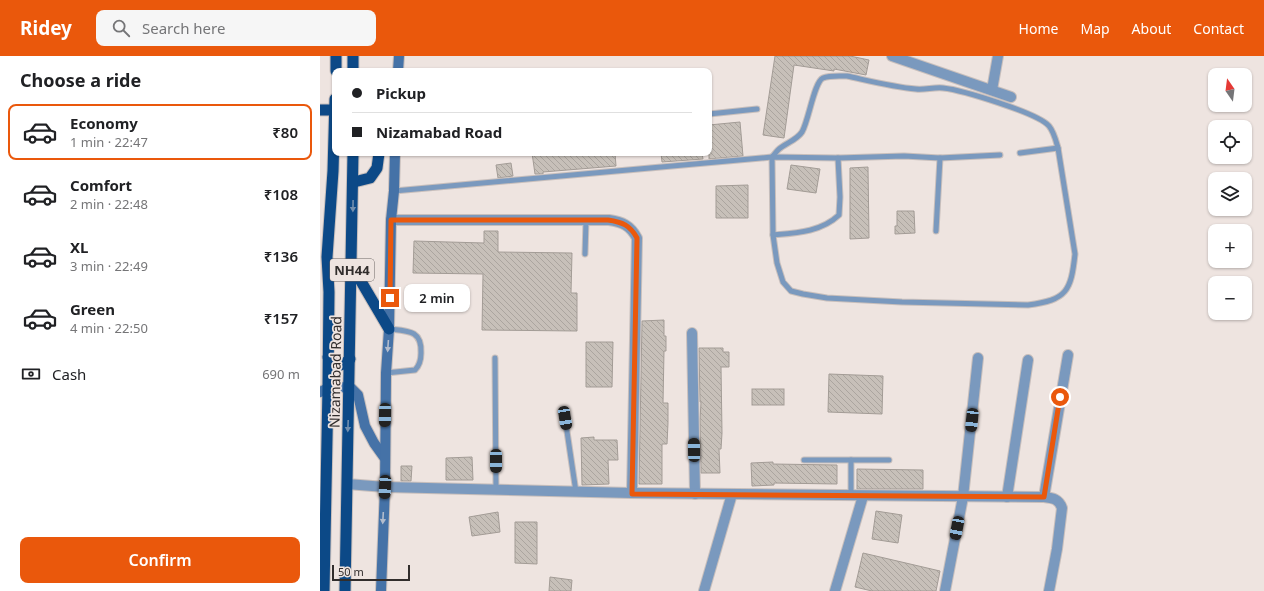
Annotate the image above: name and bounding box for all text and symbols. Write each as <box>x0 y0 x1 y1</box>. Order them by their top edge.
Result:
search box <box>96 10 376 46</box>
text: Ridey <box>20 15 72 41</box>
icon: search <box>110 17 132 39</box>
text: Search here <box>142 18 225 38</box>
text: Home <box>1019 19 1058 38</box>
text: Map <box>1080 19 1110 38</box>
text: About <box>1132 19 1171 38</box>
text: Contact <box>1193 19 1244 38</box>
text: Choose a ride <box>20 68 141 92</box>
north arrow <box>1208 68 1252 112</box>
map controls <box>1208 68 1252 320</box>
text: Pickup <box>376 83 426 103</box>
text: Economy <box>70 113 138 133</box>
icon: car <box>22 114 58 150</box>
button: locate <box>1208 120 1252 164</box>
text: ₹80 <box>272 122 298 142</box>
text: Nizamabad Road <box>376 122 502 142</box>
text: 1 min · 22:47 <box>70 133 148 151</box>
button: layers <box>1208 172 1252 216</box>
text: Comfort <box>70 175 132 195</box>
icon: car <box>22 176 58 212</box>
text: ₹108 <box>264 184 298 204</box>
text: 2 min · 22:48 <box>70 195 148 213</box>
one-way arrow <box>350 200 356 213</box>
button: + <box>1208 224 1252 268</box>
text: XL <box>70 237 88 257</box>
icon: car <box>22 238 58 274</box>
text: ₹136 <box>264 246 298 266</box>
text: 3 min · 22:49 <box>70 257 148 275</box>
road number: NH44 <box>330 259 374 281</box>
button: − <box>1208 276 1252 320</box>
callout: 2 min <box>404 284 470 312</box>
route end <box>381 289 399 307</box>
text: 2 min <box>419 289 455 307</box>
text: Green <box>70 299 115 319</box>
icon: car <box>22 300 58 336</box>
text: ₹157 <box>264 308 298 328</box>
street label: Nizamabad Road <box>325 316 345 428</box>
text: 4 min · 22:50 <box>70 319 148 337</box>
one-way arrow <box>385 340 391 353</box>
icon: cash <box>20 363 42 385</box>
text: Cash <box>52 364 86 384</box>
text: 690 m <box>262 365 300 383</box>
route start <box>1051 388 1069 406</box>
car <box>379 403 391 427</box>
car <box>557 405 573 431</box>
car <box>965 407 979 433</box>
one-way arrow <box>345 420 352 432</box>
car <box>688 438 700 462</box>
car <box>490 449 502 473</box>
car <box>378 475 392 499</box>
one-way arrow <box>380 512 386 525</box>
car <box>949 515 965 541</box>
button: Confirm <box>20 537 300 583</box>
scale bar <box>332 563 410 582</box>
text: 50 m <box>338 564 364 579</box>

